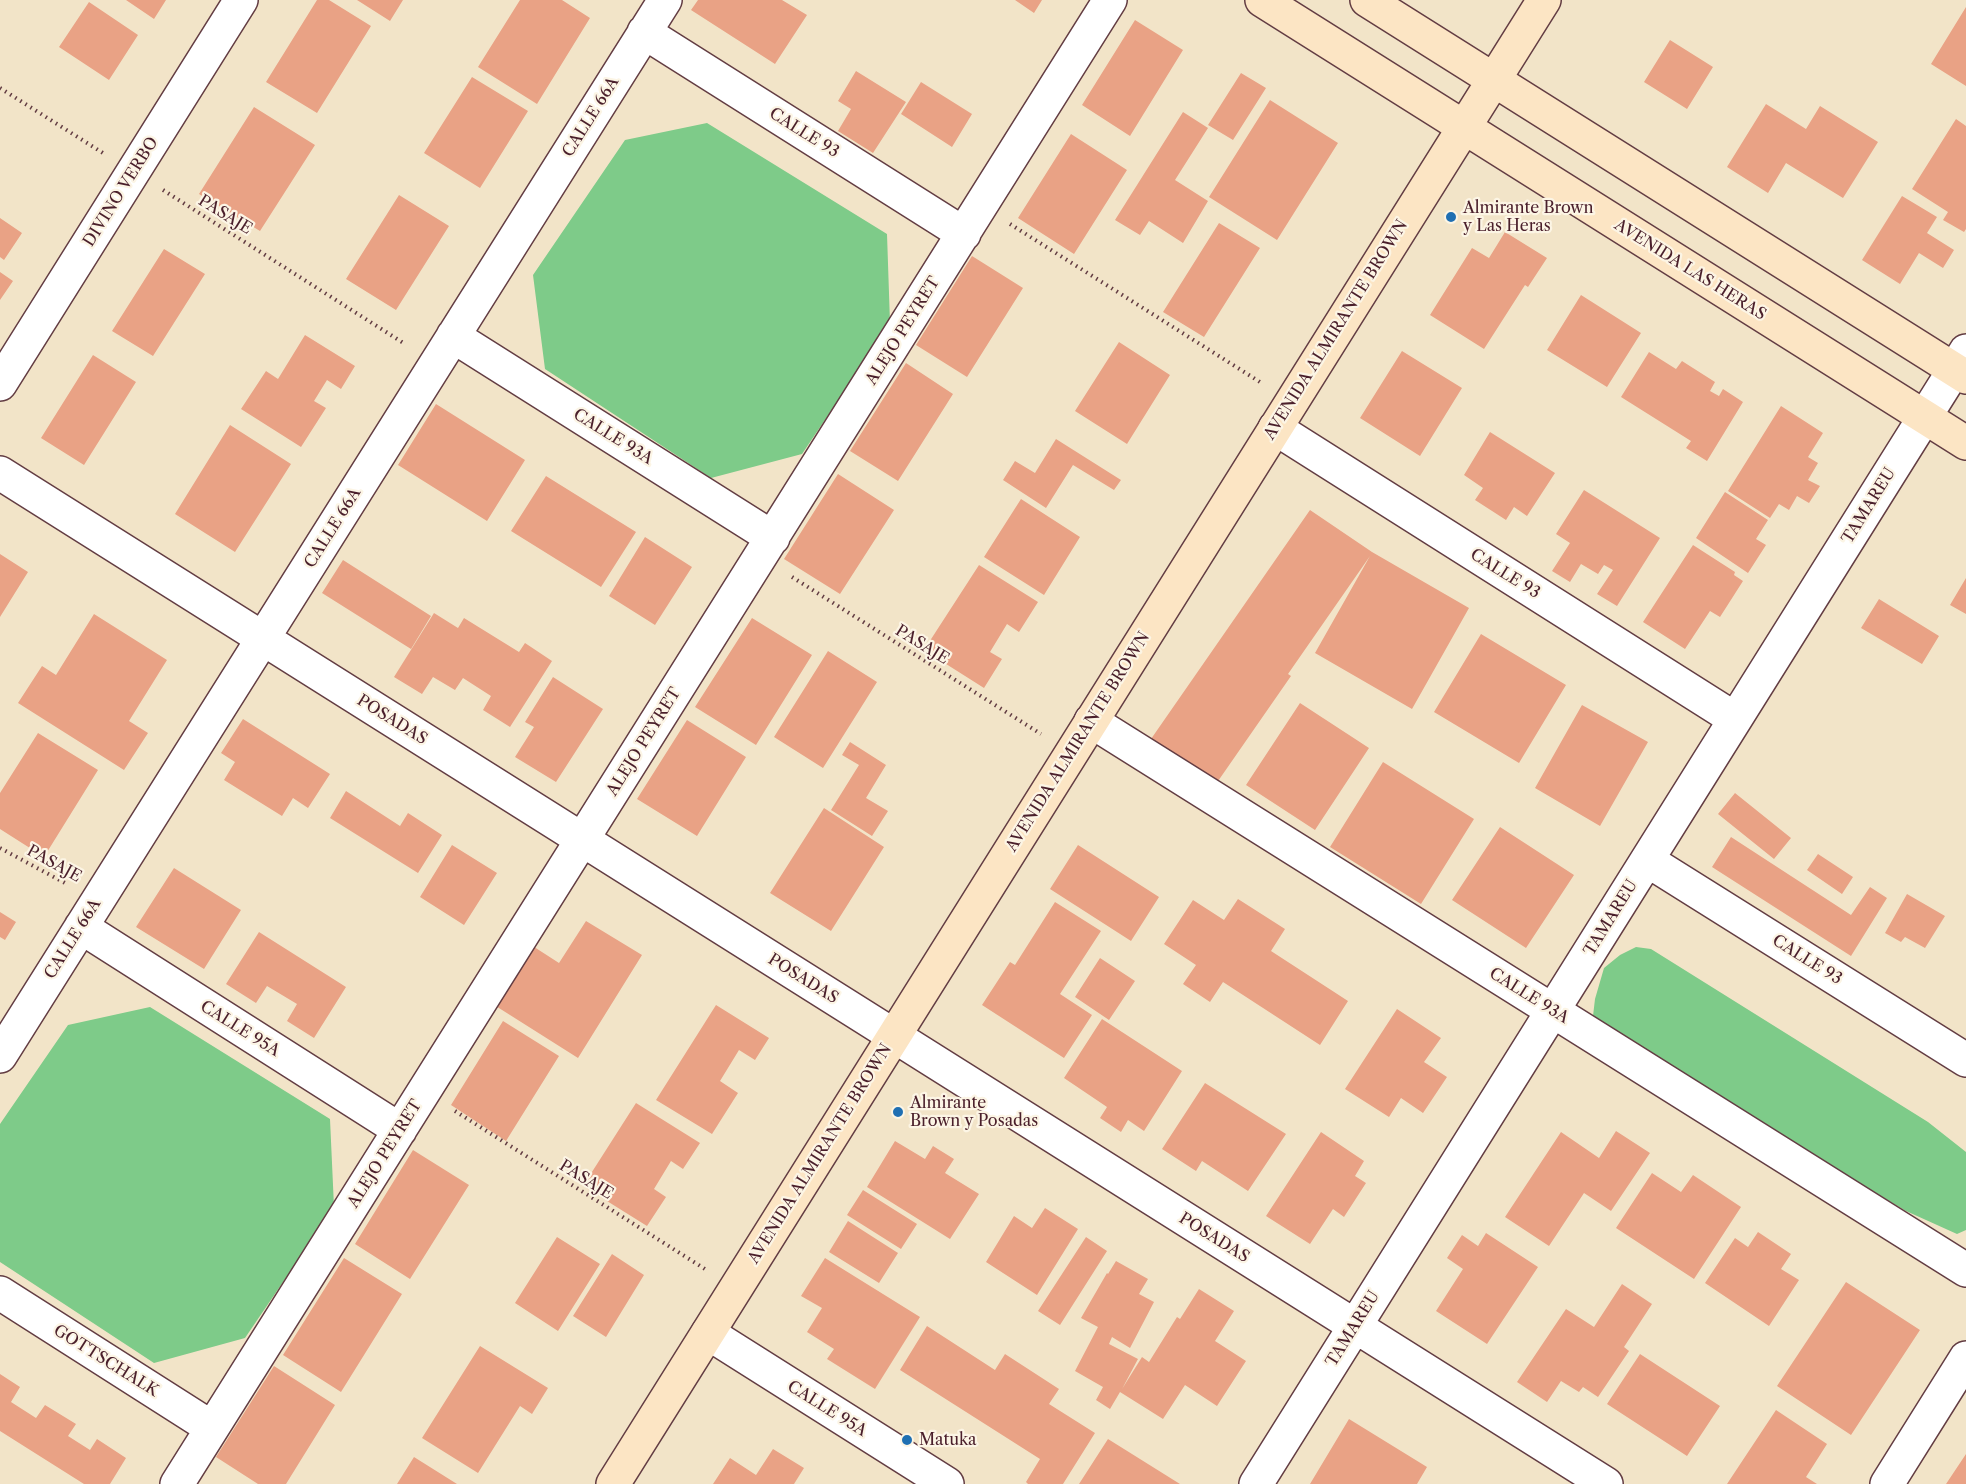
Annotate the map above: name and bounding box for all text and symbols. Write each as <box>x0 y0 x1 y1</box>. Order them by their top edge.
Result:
street label: CALLE 66A <box>559 73 623 161</box>
street label: CALLE 93 <box>766 104 842 162</box>
street label: DIVINO VERBO <box>80 134 162 250</box>
street label: PASAJE <box>195 191 255 239</box>
place label: Almirante Brown y Las Heras <box>1463 198 1594 236</box>
marker: Almirante Brown y Las Heras <box>1444 210 1458 224</box>
street label: AVENIDA LAS HERAS <box>1611 215 1769 325</box>
street label: AVENIDA ALMIRANTE BROWN <box>1260 216 1412 444</box>
street label: ALEJO PEYRET <box>862 273 944 389</box>
street label: CALLE 93A <box>570 405 656 469</box>
street label: TAMAREU <box>1838 465 1900 547</box>
street label: CALLE 66A <box>301 484 365 572</box>
street label: CALLE 93 <box>1467 545 1543 603</box>
street label: PASAJE <box>892 621 952 669</box>
street label: AVENIDA ALMIRANTE BROWN <box>1002 628 1154 856</box>
street label: ALEJO PEYRET <box>603 684 685 800</box>
street label: POSADAS <box>353 691 431 749</box>
street label: PASAJE <box>23 841 85 887</box>
street label: TAMAREU <box>1580 877 1642 959</box>
street label: CALLE 66A <box>41 895 105 983</box>
street label: CALLE 93 <box>1769 931 1845 989</box>
street label: POSADAS <box>764 950 842 1008</box>
street label: CALLE 93A <box>1486 964 1572 1028</box>
street label: CALLE 95A <box>197 997 283 1061</box>
street label: AVENIDA ALMIRANTE BROWN <box>744 1040 896 1268</box>
place label: Almirante Brown y Posadas <box>910 1093 1038 1131</box>
street label: ALEJO PEYRET <box>344 1096 426 1212</box>
marker: Almirante Brown y Posadas <box>891 1105 905 1119</box>
street label: PASAJE <box>556 1156 616 1204</box>
street label: POSADAS <box>1175 1209 1253 1267</box>
street label: TAMAREU <box>1322 1288 1384 1370</box>
street label: GOTTSCHALK <box>50 1321 162 1401</box>
street label: CALLE 95A <box>784 1377 870 1441</box>
place label: Matuka <box>919 1430 976 1450</box>
marker: Matuka <box>900 1433 914 1447</box>

